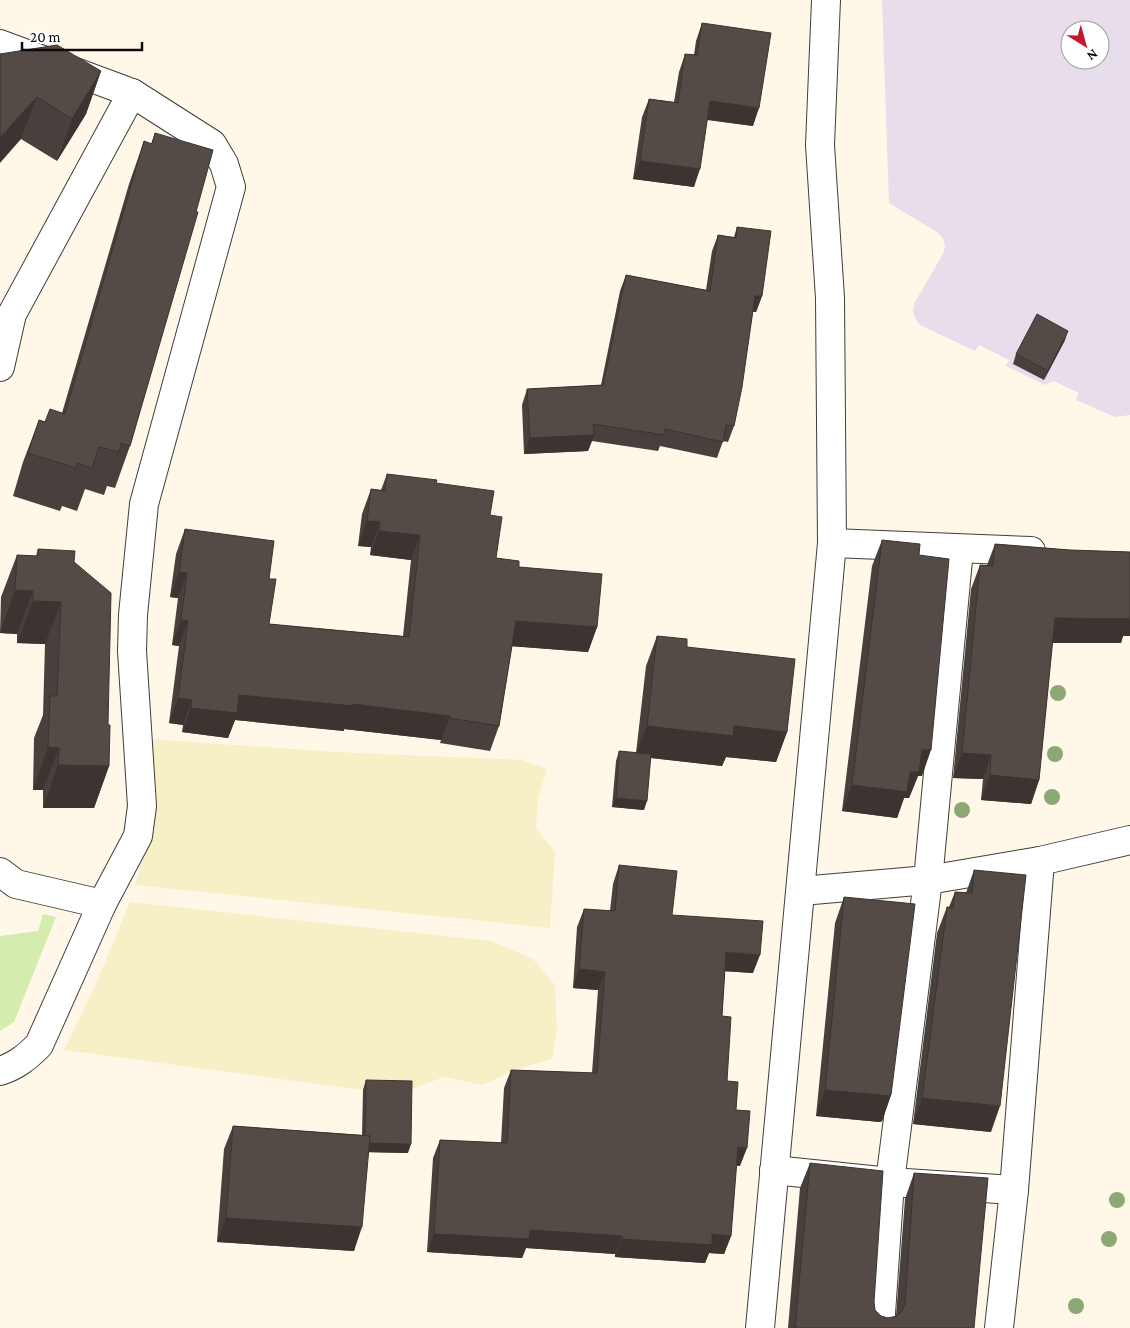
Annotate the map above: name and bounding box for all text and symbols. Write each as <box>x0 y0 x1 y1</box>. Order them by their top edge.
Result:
scale bar <box>22 20 142 52</box>
north arrow <box>1060 20 1110 70</box>
text: 20 m <box>30 29 61 45</box>
text: N <box>1084 46 1101 65</box>

